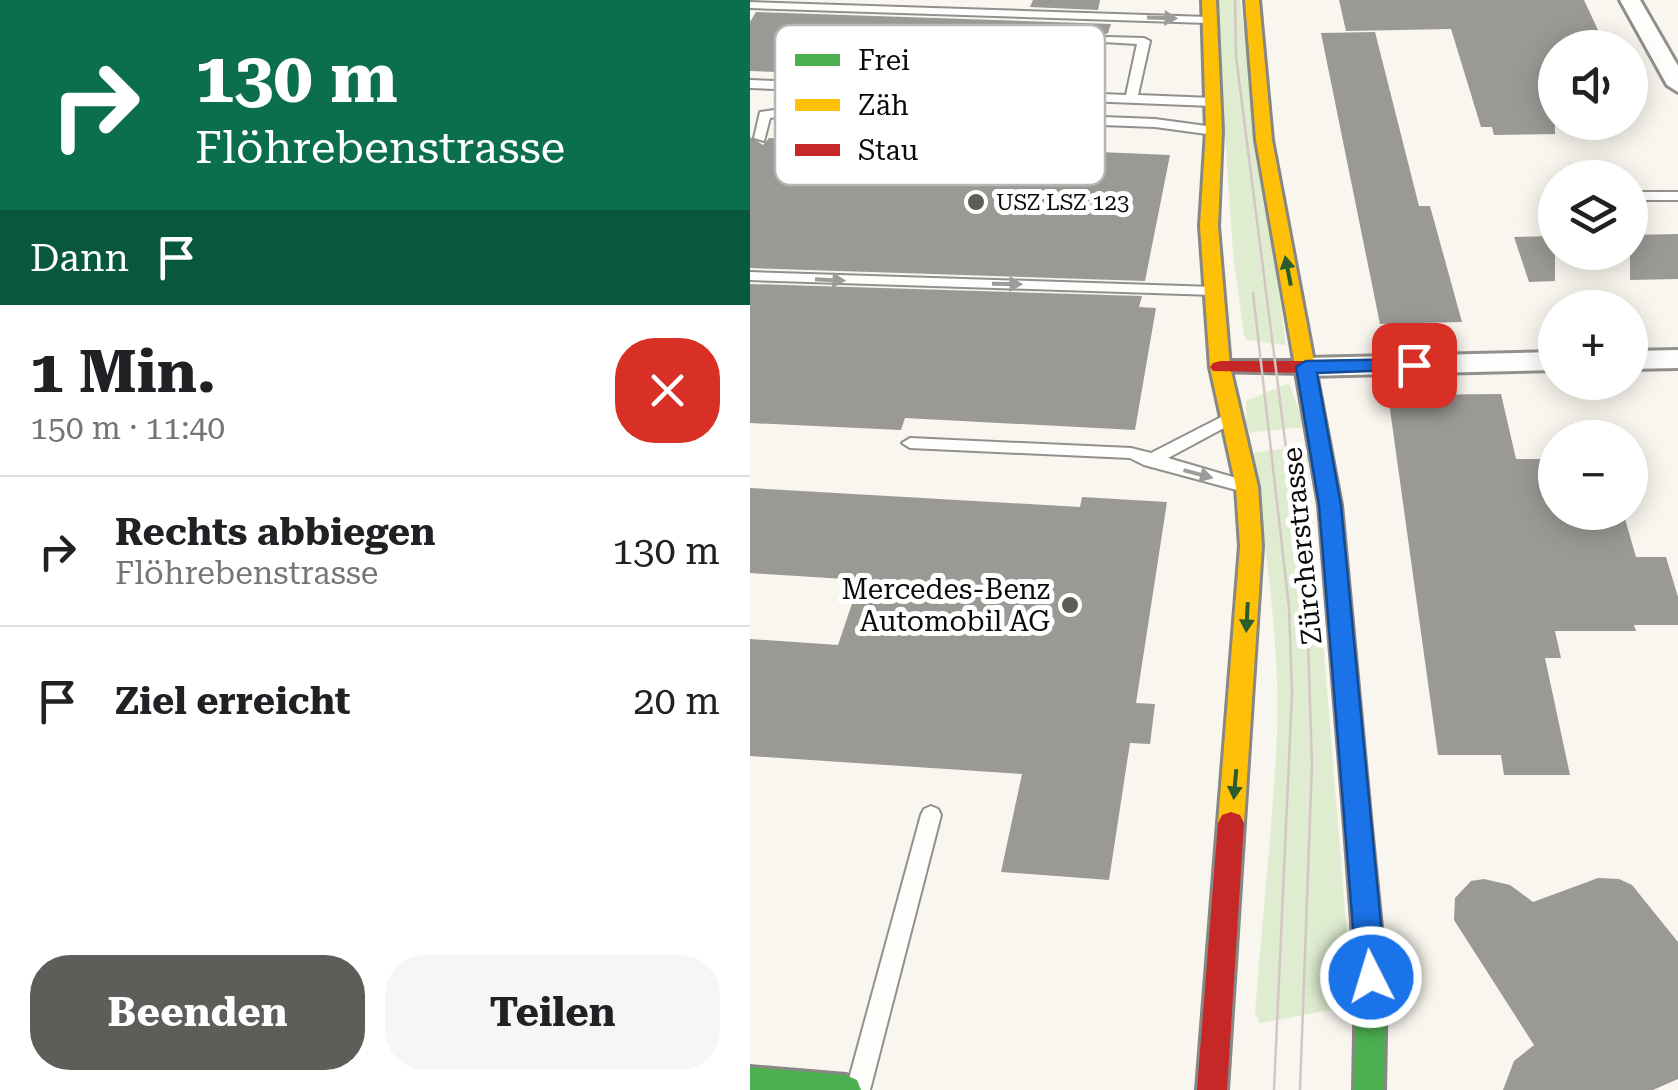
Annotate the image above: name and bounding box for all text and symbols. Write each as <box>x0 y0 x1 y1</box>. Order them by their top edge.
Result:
one-way arrow <box>1147 11 1179 27</box>
legend <box>775 25 1105 185</box>
map controls <box>1538 30 1648 530</box>
button: sound <box>1538 30 1648 140</box>
text: 130 m <box>195 37 398 119</box>
icon: right <box>30 40 160 170</box>
text: Frei <box>858 44 910 77</box>
text: Zäh <box>858 89 909 122</box>
text: Flöhrebenstrasse <box>195 121 565 174</box>
text: Stau <box>858 134 918 167</box>
button: layers <box>1538 160 1648 270</box>
place label: USZ LSZ 123 <box>996 190 1129 215</box>
marker: USZ LSZ 123 <box>965 191 987 213</box>
icon: arrive <box>149 230 204 285</box>
text: Dann <box>30 236 129 280</box>
one-way arrow <box>1280 255 1295 286</box>
one-way arrow <box>814 272 846 288</box>
one-way arrow <box>991 276 1023 292</box>
button: + <box>1538 290 1648 400</box>
pin <box>1372 323 1457 408</box>
text: 1 Min. <box>30 336 216 407</box>
button: close <box>615 338 720 443</box>
icon: arrive <box>1387 338 1442 393</box>
text: 150 m · 11:40 <box>30 409 225 447</box>
button: − <box>1538 420 1648 530</box>
street label: Zürcherstrasse <box>1275 446 1329 646</box>
one-way arrow <box>1183 467 1214 483</box>
text: Rechts abbiegen <box>115 510 436 554</box>
icon: right <box>30 524 85 579</box>
text: 130 m <box>612 529 720 573</box>
text: Flöhrebenstrasse <box>115 554 378 592</box>
place label: Mercedes-Benz Automobil AG <box>841 573 1050 638</box>
marker: Mercedes-Benz Automobil AG <box>1059 594 1081 616</box>
one-way arrow <box>1239 601 1255 633</box>
icon: arrive <box>30 674 85 729</box>
text: Ziel erreicht <box>115 679 350 723</box>
text: 20 m <box>633 679 720 723</box>
one-way arrow <box>1227 769 1243 801</box>
position arrow <box>1319 925 1423 1029</box>
button: Beenden <box>30 955 365 1070</box>
button: Teilen <box>385 955 720 1070</box>

